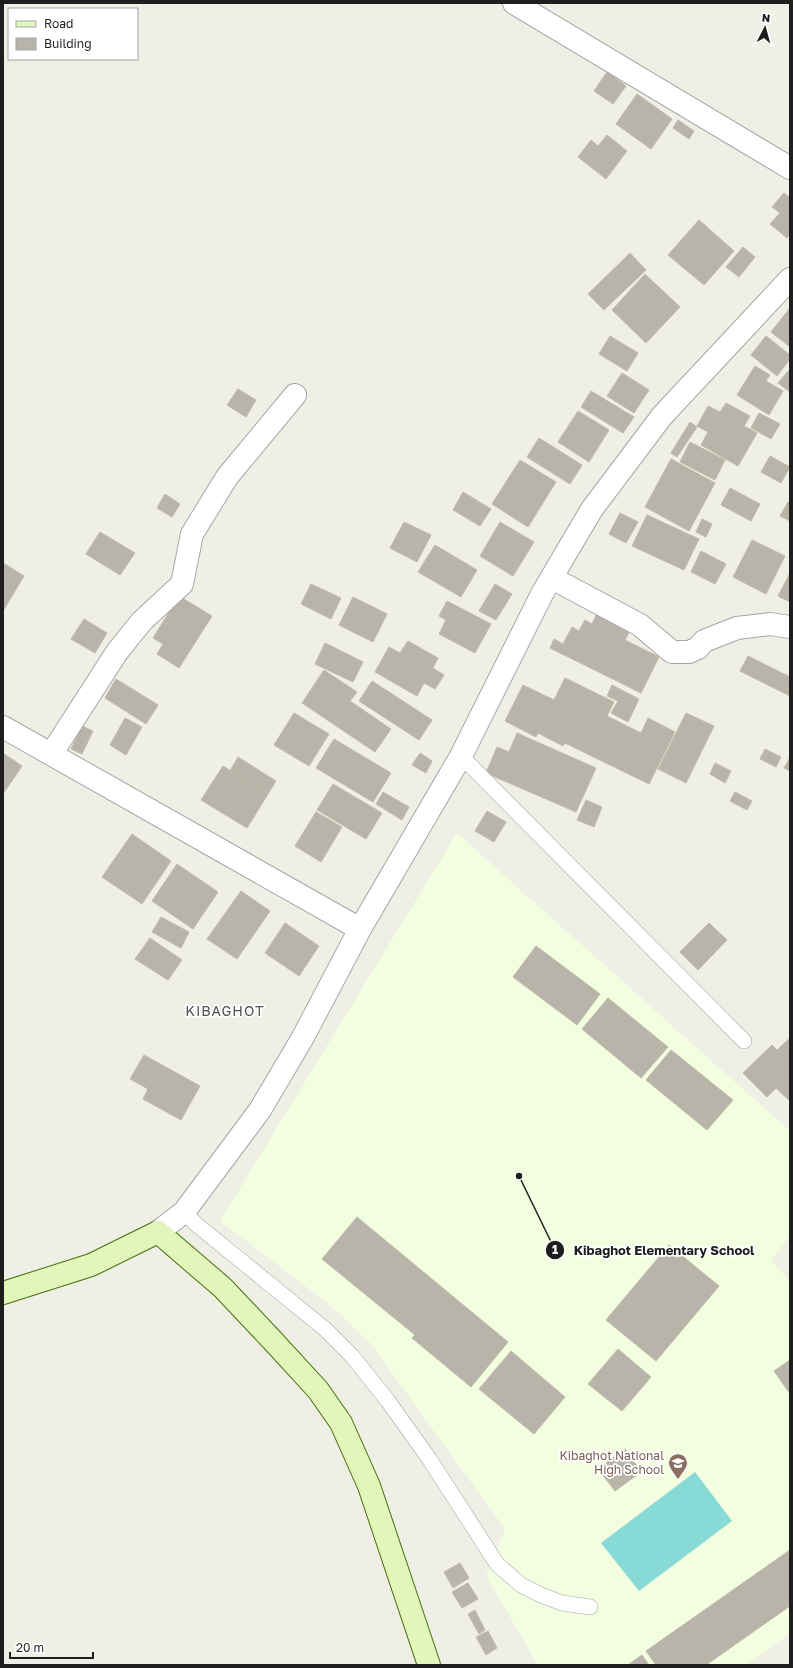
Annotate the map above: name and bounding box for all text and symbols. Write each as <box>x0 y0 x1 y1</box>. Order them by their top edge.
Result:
legend <box>8 8 138 60</box>
north arrow <box>745 8 785 48</box>
text: N <box>761 11 771 24</box>
text: Road <box>44 16 73 31</box>
text: Building <box>44 36 92 51</box>
district label: KIBAGHOT <box>185 1002 265 1019</box>
callout: Kibaghot Elementary School <box>545 1237 762 1262</box>
text: 1 <box>552 1242 558 1257</box>
text: Kibaghot Elementary School <box>574 1242 755 1258</box>
place label: Kibaghot National High School <box>560 1448 664 1477</box>
school or university icon: Kibaghot National High School <box>667 1452 689 1480</box>
scale bar <box>10 1634 93 1660</box>
text: 20 m <box>16 1640 44 1655</box>

